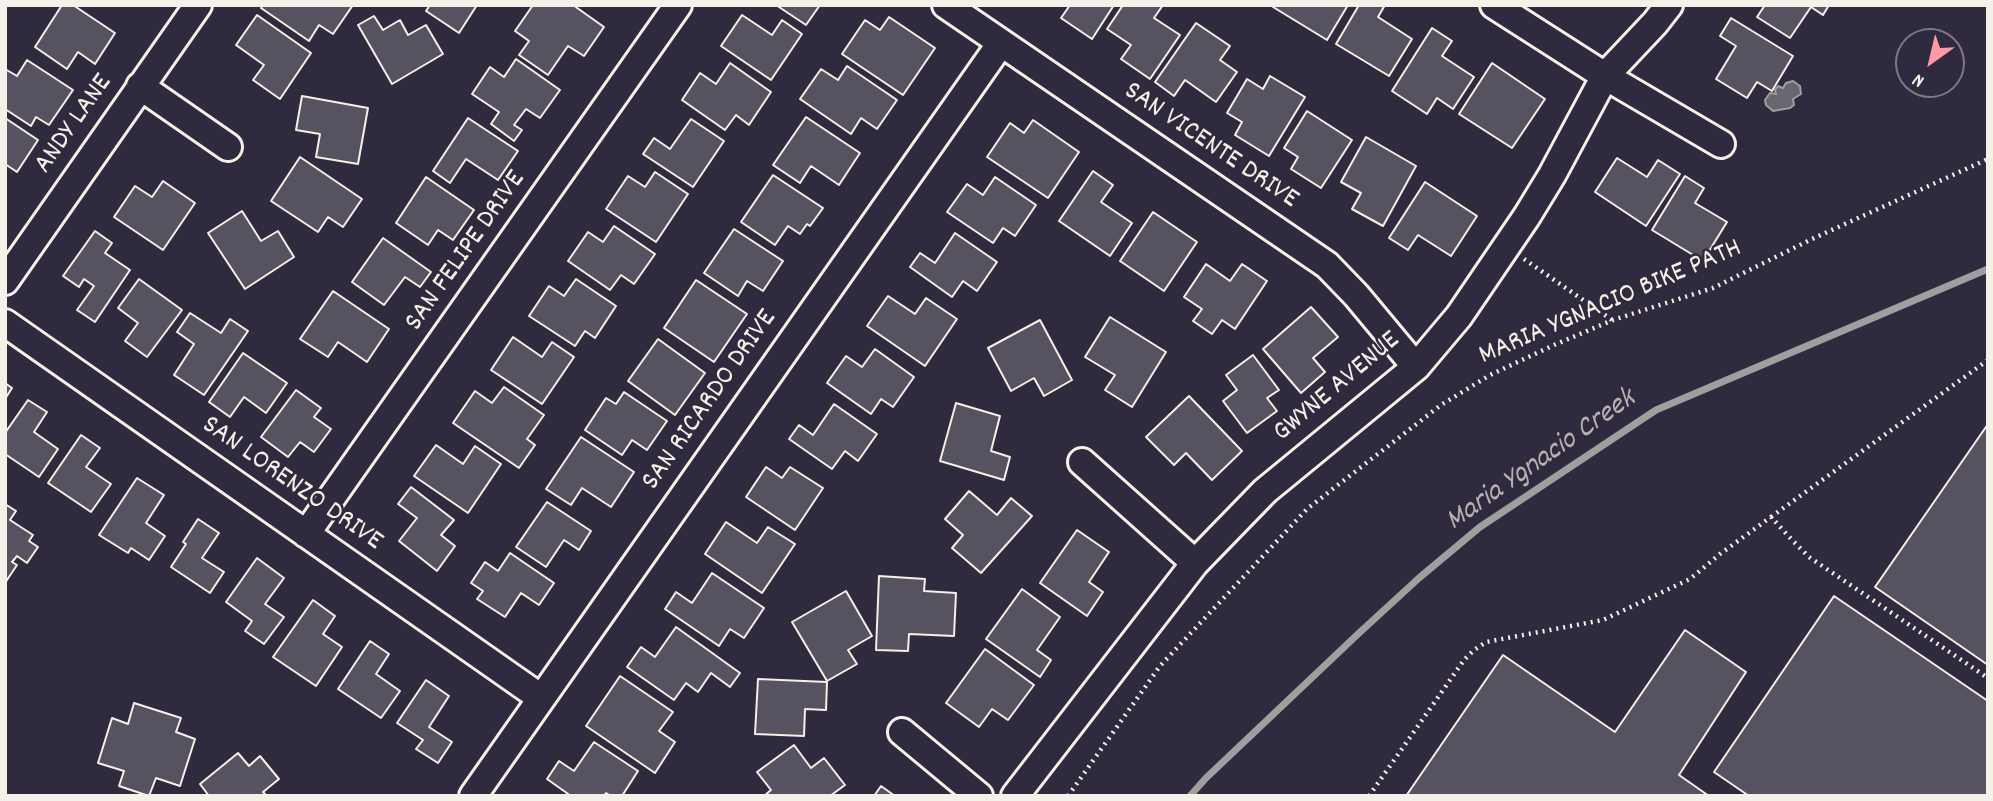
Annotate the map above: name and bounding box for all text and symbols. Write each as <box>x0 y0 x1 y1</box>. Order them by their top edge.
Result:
north arrow <box>1895 28 1965 98</box>
text: N <box>1908 65 1931 93</box>
street label: ANDY LANE <box>29 69 121 181</box>
street label: SAN VICENTE DRIVE <box>1116 76 1304 218</box>
street label: SAN FELIPE DRIVE <box>399 165 535 339</box>
street label: MARIA YGNACIO BIKE PATH <box>1475 233 1747 375</box>
street label: SAN RICARDO DRIVE <box>636 304 786 498</box>
street label: GWYNE AVENUE <box>1268 325 1408 451</box>
water label: Maria Ygnacio Creek <box>1440 383 1644 541</box>
street label: SAN LORENZO DRIVE <box>194 410 388 560</box>

